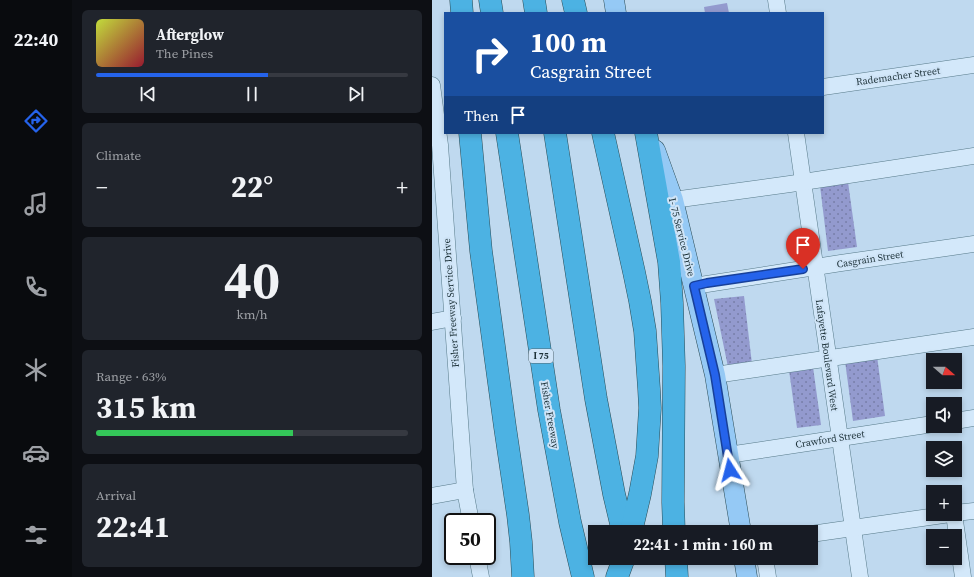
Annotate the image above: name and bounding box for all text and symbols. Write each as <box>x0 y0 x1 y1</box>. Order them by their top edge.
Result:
text: 100 m <box>530 23 607 61</box>
text: Afterglow <box>156 24 224 45</box>
text: 22:40 <box>14 27 58 52</box>
icon: right <box>464 28 516 80</box>
text: The Pines <box>156 45 213 62</box>
text: Casgrain Street <box>530 59 651 84</box>
street label: Rademacher Street <box>855 64 942 88</box>
icon: previous <box>137 83 159 105</box>
icon: pause <box>241 83 263 105</box>
icon: next <box>345 83 367 105</box>
icon: arrive <box>507 104 529 126</box>
text: Then <box>464 105 499 126</box>
icon: directions <box>22 107 50 135</box>
text: Climate <box>96 147 141 164</box>
text: 22° <box>231 166 273 207</box>
text: − <box>96 172 108 202</box>
text: + <box>396 172 408 202</box>
icon: music <box>22 190 50 218</box>
street label: I- 75 Service Drive <box>666 196 698 278</box>
pin <box>786 228 820 269</box>
icon: arrive <box>792 234 814 256</box>
street label: Fisher Freeway Service Drive <box>440 238 462 368</box>
text: 40 <box>224 244 280 315</box>
street label: Casgrain Street <box>836 247 905 271</box>
icon: phone <box>22 273 50 301</box>
street label: Lafayette Boulevard West <box>813 298 841 412</box>
text: km/h <box>237 306 267 323</box>
road number: I 75 <box>529 349 553 363</box>
north arrow <box>926 353 962 389</box>
map controls <box>926 353 962 565</box>
icon: climate <box>22 356 50 384</box>
text: Range · 63% <box>96 368 167 385</box>
street label: Fisher Freeway <box>538 380 562 450</box>
text: 315 km <box>96 387 196 428</box>
button: sound <box>926 397 962 433</box>
street label: Crawford Street <box>794 427 866 451</box>
icon: car <box>22 439 50 467</box>
button: layers <box>926 441 962 477</box>
position arrow <box>709 449 751 491</box>
button: + <box>926 485 962 521</box>
text: Arrival <box>96 487 136 504</box>
text: 22:41 <box>96 506 170 547</box>
speed limit sign: 50 <box>444 513 496 565</box>
icon: filters <box>22 521 50 549</box>
button: − <box>926 529 962 565</box>
text: 22:41 · 1 min · 160 m <box>634 534 773 555</box>

